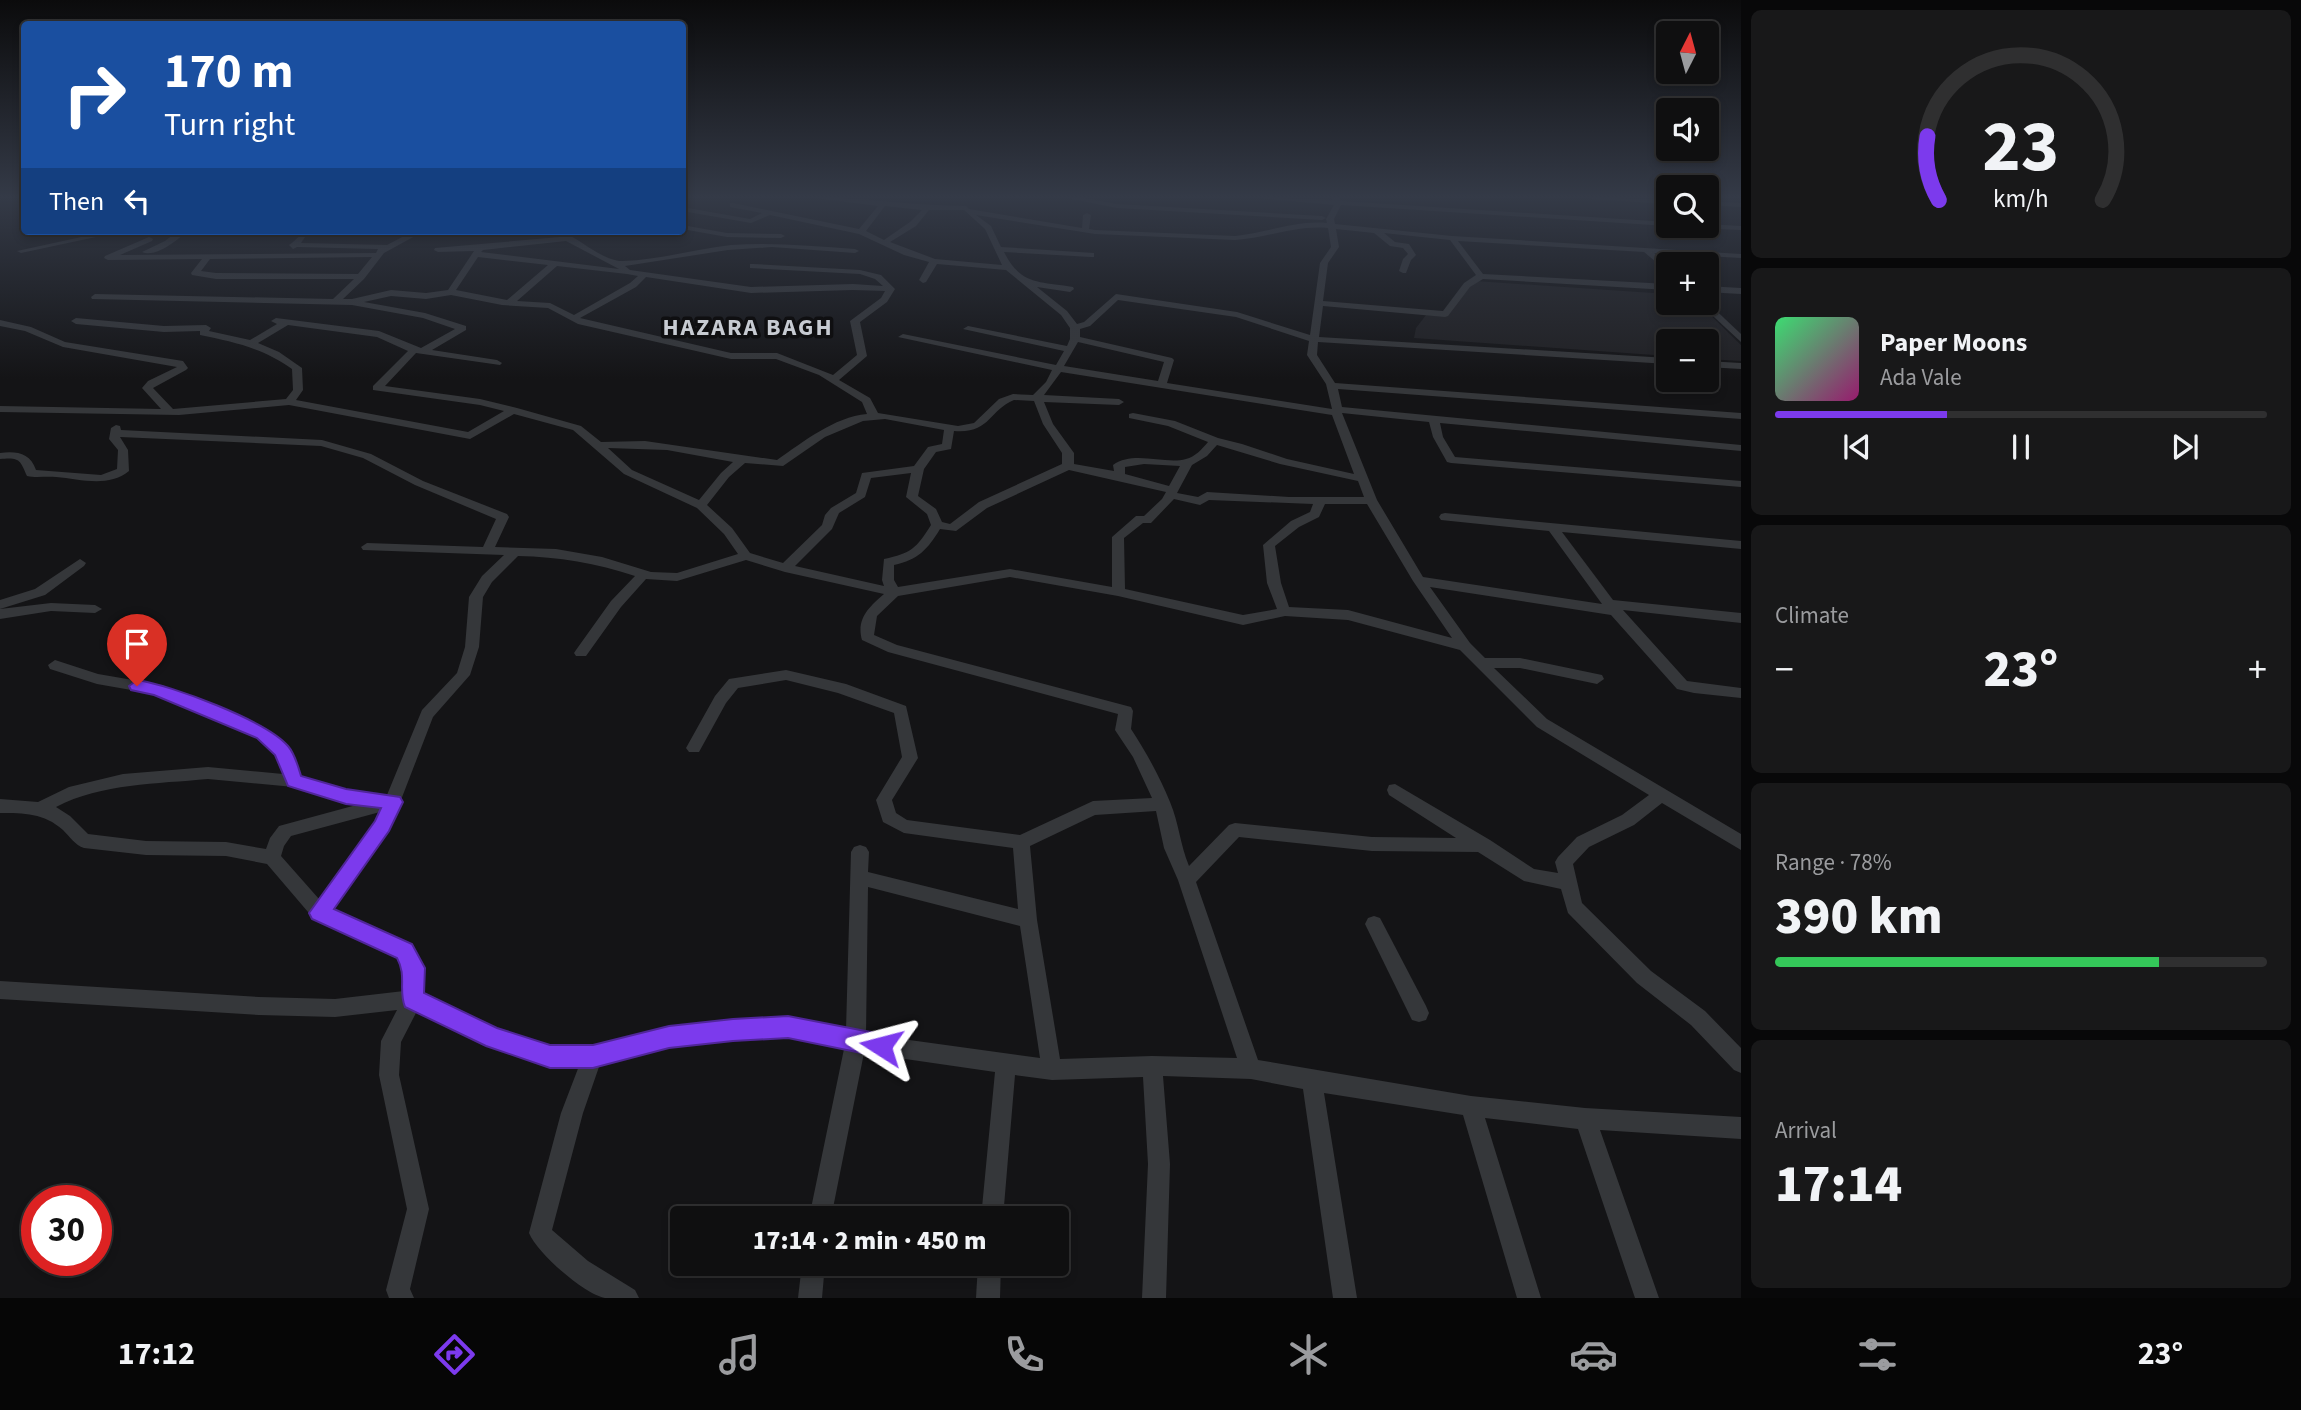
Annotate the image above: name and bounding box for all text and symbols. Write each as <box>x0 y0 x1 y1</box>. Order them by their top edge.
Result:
north arrow <box>1656 21 1718 84</box>
map controls <box>1656 21 1719 392</box>
text: 170 m <box>164 37 293 107</box>
icon: right <box>49 49 140 140</box>
text: 23 <box>1983 95 2059 199</box>
button: sound <box>1656 98 1719 161</box>
text: Turn right <box>164 102 295 148</box>
button: search <box>1656 175 1719 238</box>
text: km/h <box>1993 181 2049 217</box>
icon: left <box>118 182 156 220</box>
text: Then <box>49 183 104 220</box>
button: + <box>1656 252 1719 315</box>
district label: HAZARA BAGH <box>662 310 834 345</box>
text: Paper Moons <box>1880 324 2027 361</box>
button: − <box>1656 329 1719 392</box>
text: Ada Vale <box>1880 361 1962 394</box>
icon: previous <box>1838 428 1876 466</box>
icon: pause <box>2002 428 2040 466</box>
icon: next <box>2166 428 2204 466</box>
text: Climate <box>1775 599 1849 632</box>
pin <box>107 614 167 686</box>
icon: arrive <box>118 625 156 663</box>
text: 23° <box>1984 633 2058 707</box>
text: − <box>1775 643 1794 697</box>
text: + <box>2248 643 2267 697</box>
text: Range · 78% <box>1775 846 1892 879</box>
text: 390 km <box>1775 880 1943 954</box>
position arrow <box>844 1009 918 1083</box>
text: Arrival <box>1775 1114 1837 1147</box>
text: 17:14 <box>1775 1148 1902 1222</box>
speed limit sign: 30 <box>21 1185 112 1276</box>
text: 17:14 · 2 min · 450 m <box>753 1222 986 1259</box>
icon: directions <box>430 1330 479 1379</box>
icon: music <box>715 1330 764 1379</box>
icon: phone <box>1000 1330 1049 1379</box>
icon: climate <box>1284 1330 1333 1379</box>
icon: car <box>1569 1330 1618 1379</box>
icon: filters <box>1853 1330 1902 1379</box>
text: 17:12 <box>118 1331 195 1377</box>
text: 23° <box>2138 1331 2183 1377</box>

